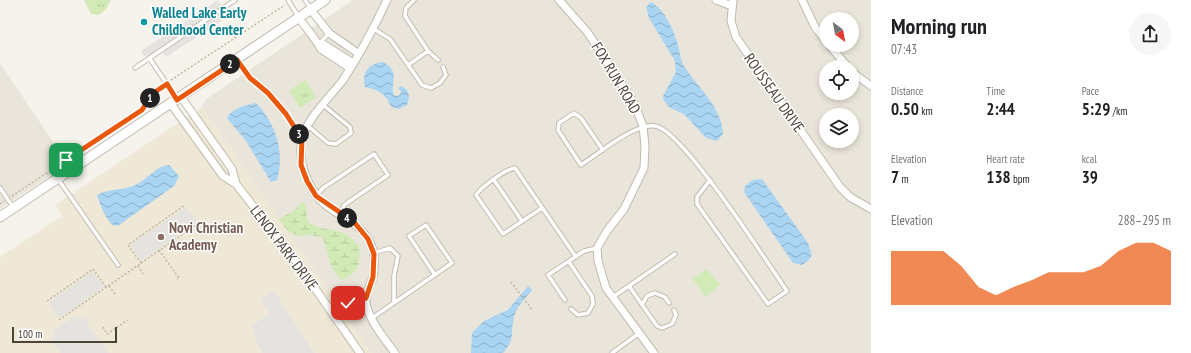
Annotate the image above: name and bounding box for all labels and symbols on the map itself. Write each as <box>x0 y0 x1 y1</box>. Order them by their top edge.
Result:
place label: Walled Lake Early Childhood Center <box>151 3 248 39</box>
north arrow <box>819 12 859 52</box>
marker: Walled Lake Early Childhood Center <box>139 17 149 27</box>
street label: FOX RUN ROAD <box>588 38 645 117</box>
street label: ROUSSEAU DRIVE <box>740 50 809 136</box>
pin: 2 <box>220 54 240 74</box>
pin: 1 <box>140 88 160 108</box>
pin: 3 <box>289 124 309 144</box>
pin <box>49 143 83 177</box>
street label: LENOX PARK DRIVE <box>246 201 323 294</box>
pin: 4 <box>337 208 357 228</box>
place label: Novi Christian Academy <box>168 218 243 254</box>
marker: Novi Christian Academy <box>156 232 166 242</box>
pin <box>331 286 365 320</box>
scale bar <box>12 325 117 344</box>

